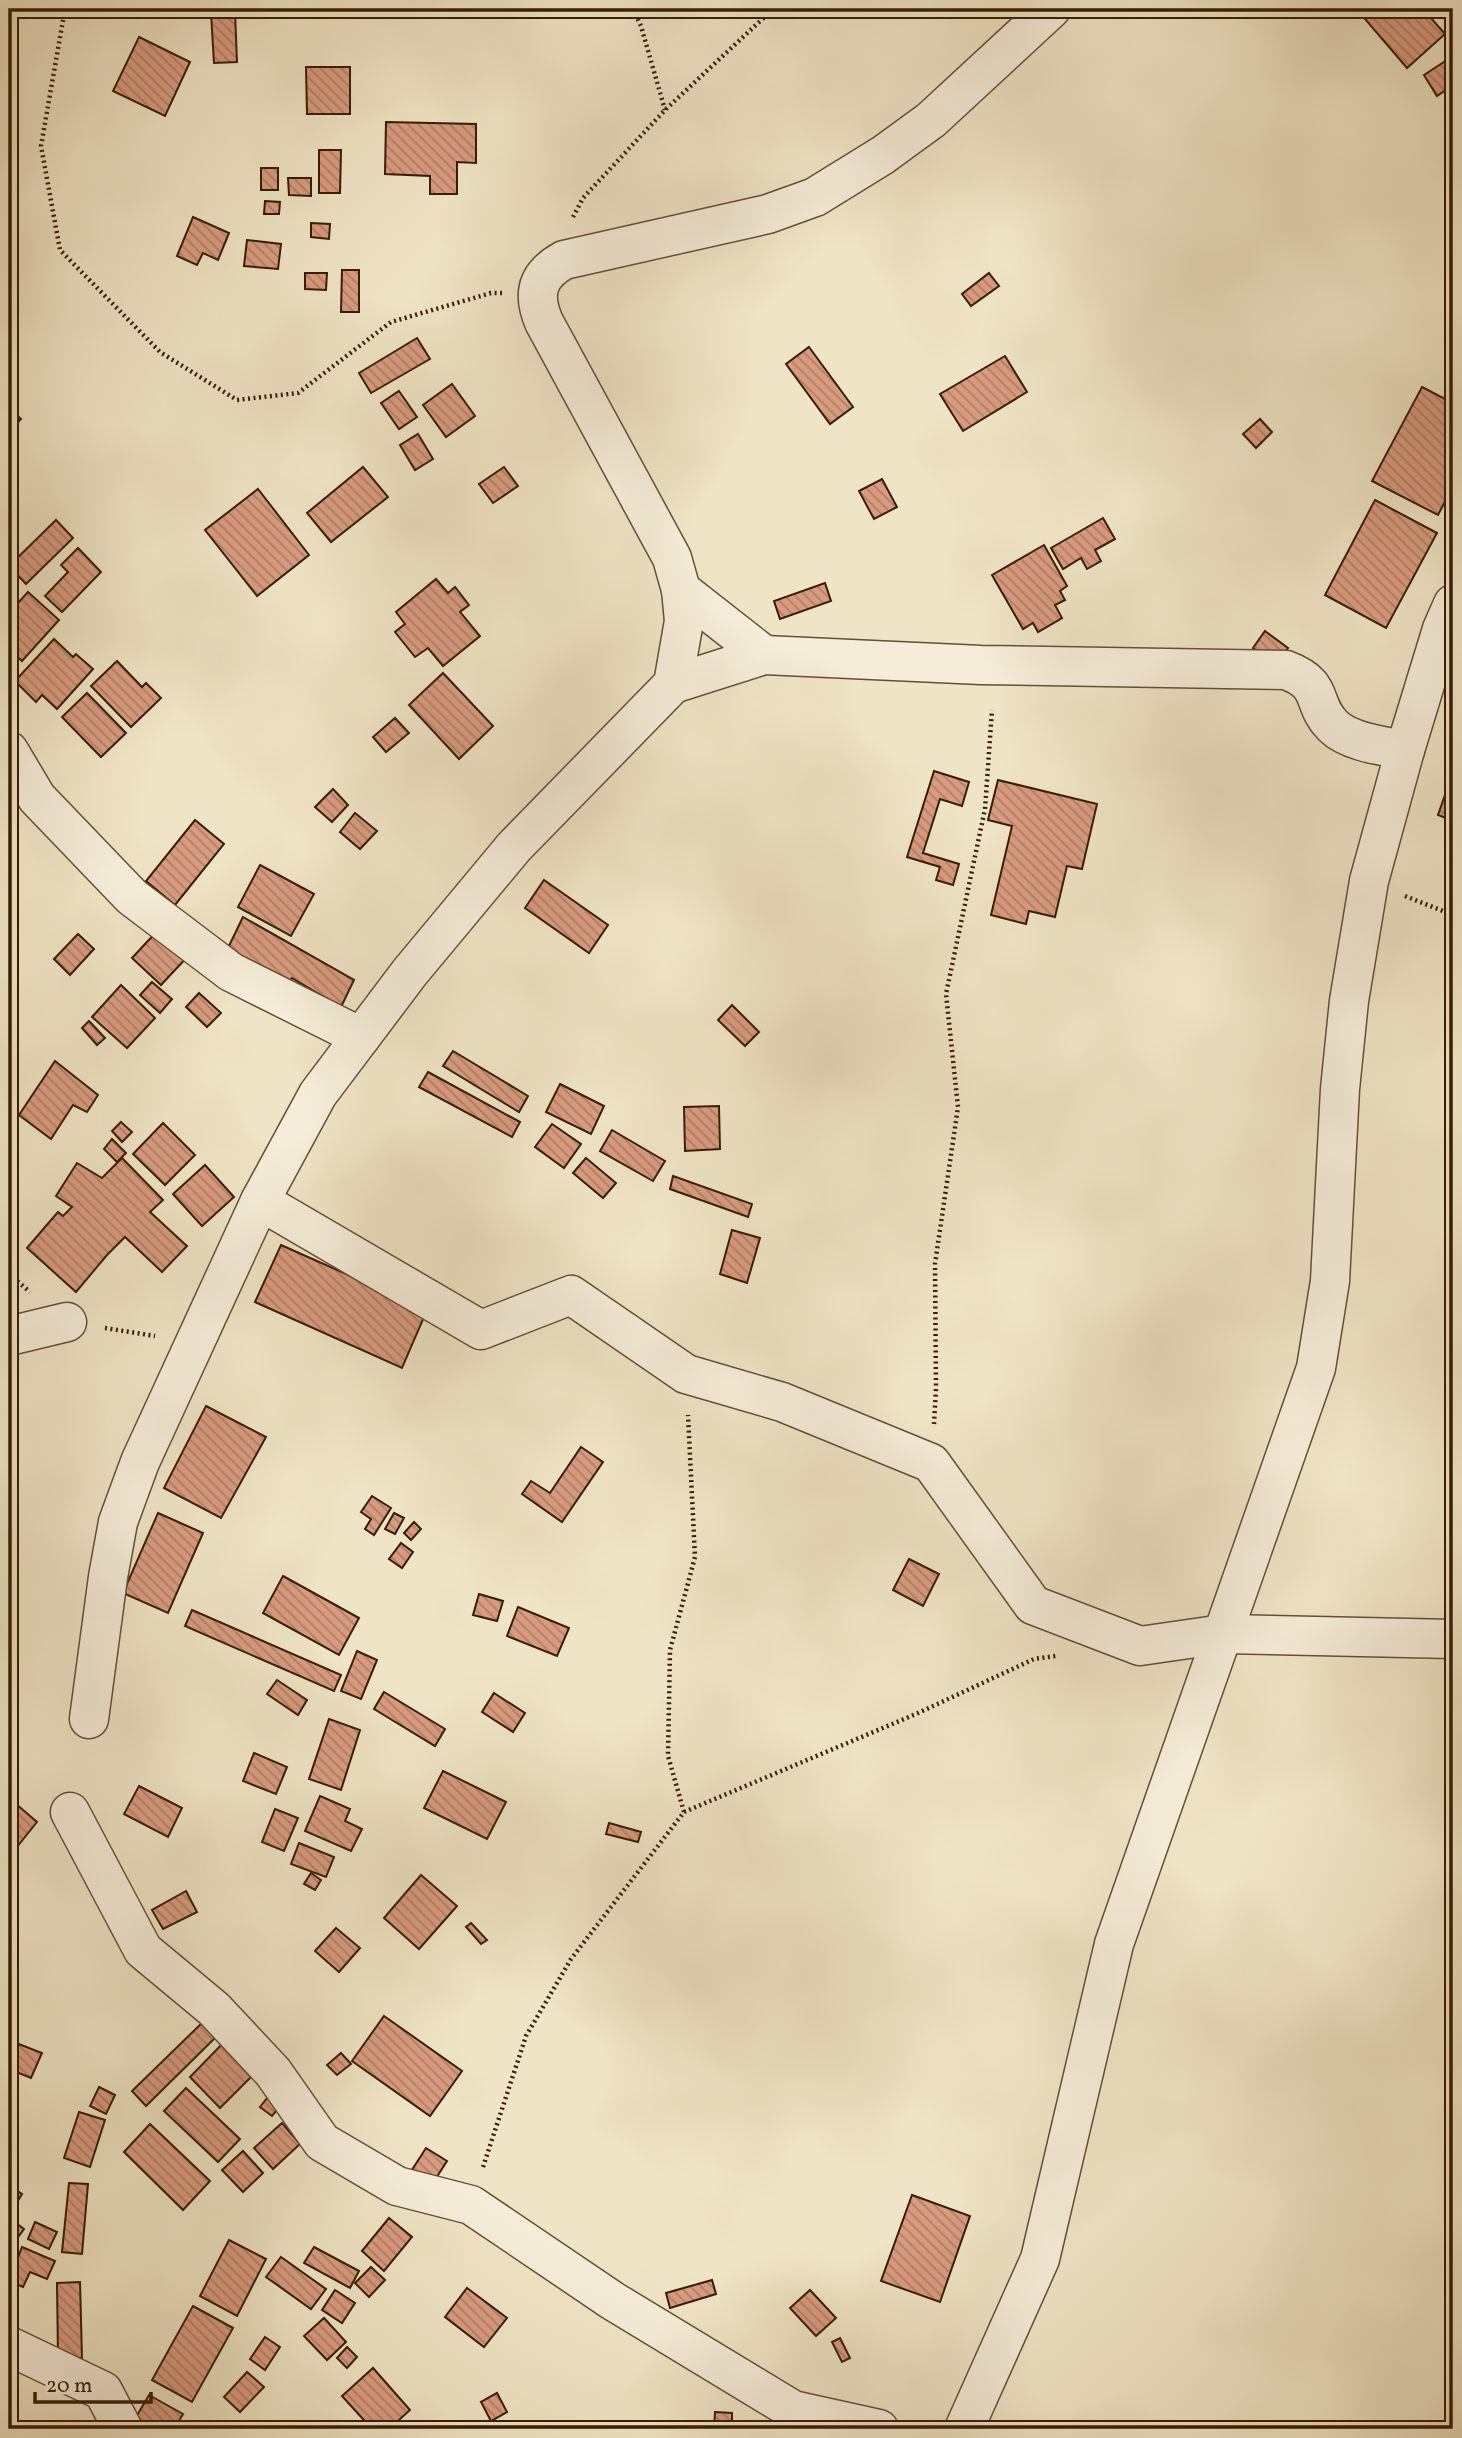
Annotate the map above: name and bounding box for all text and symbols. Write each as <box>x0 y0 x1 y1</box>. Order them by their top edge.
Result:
scale bar <box>35 2361 150 2405</box>
text: 20 m <box>46 2372 92 2401</box>

